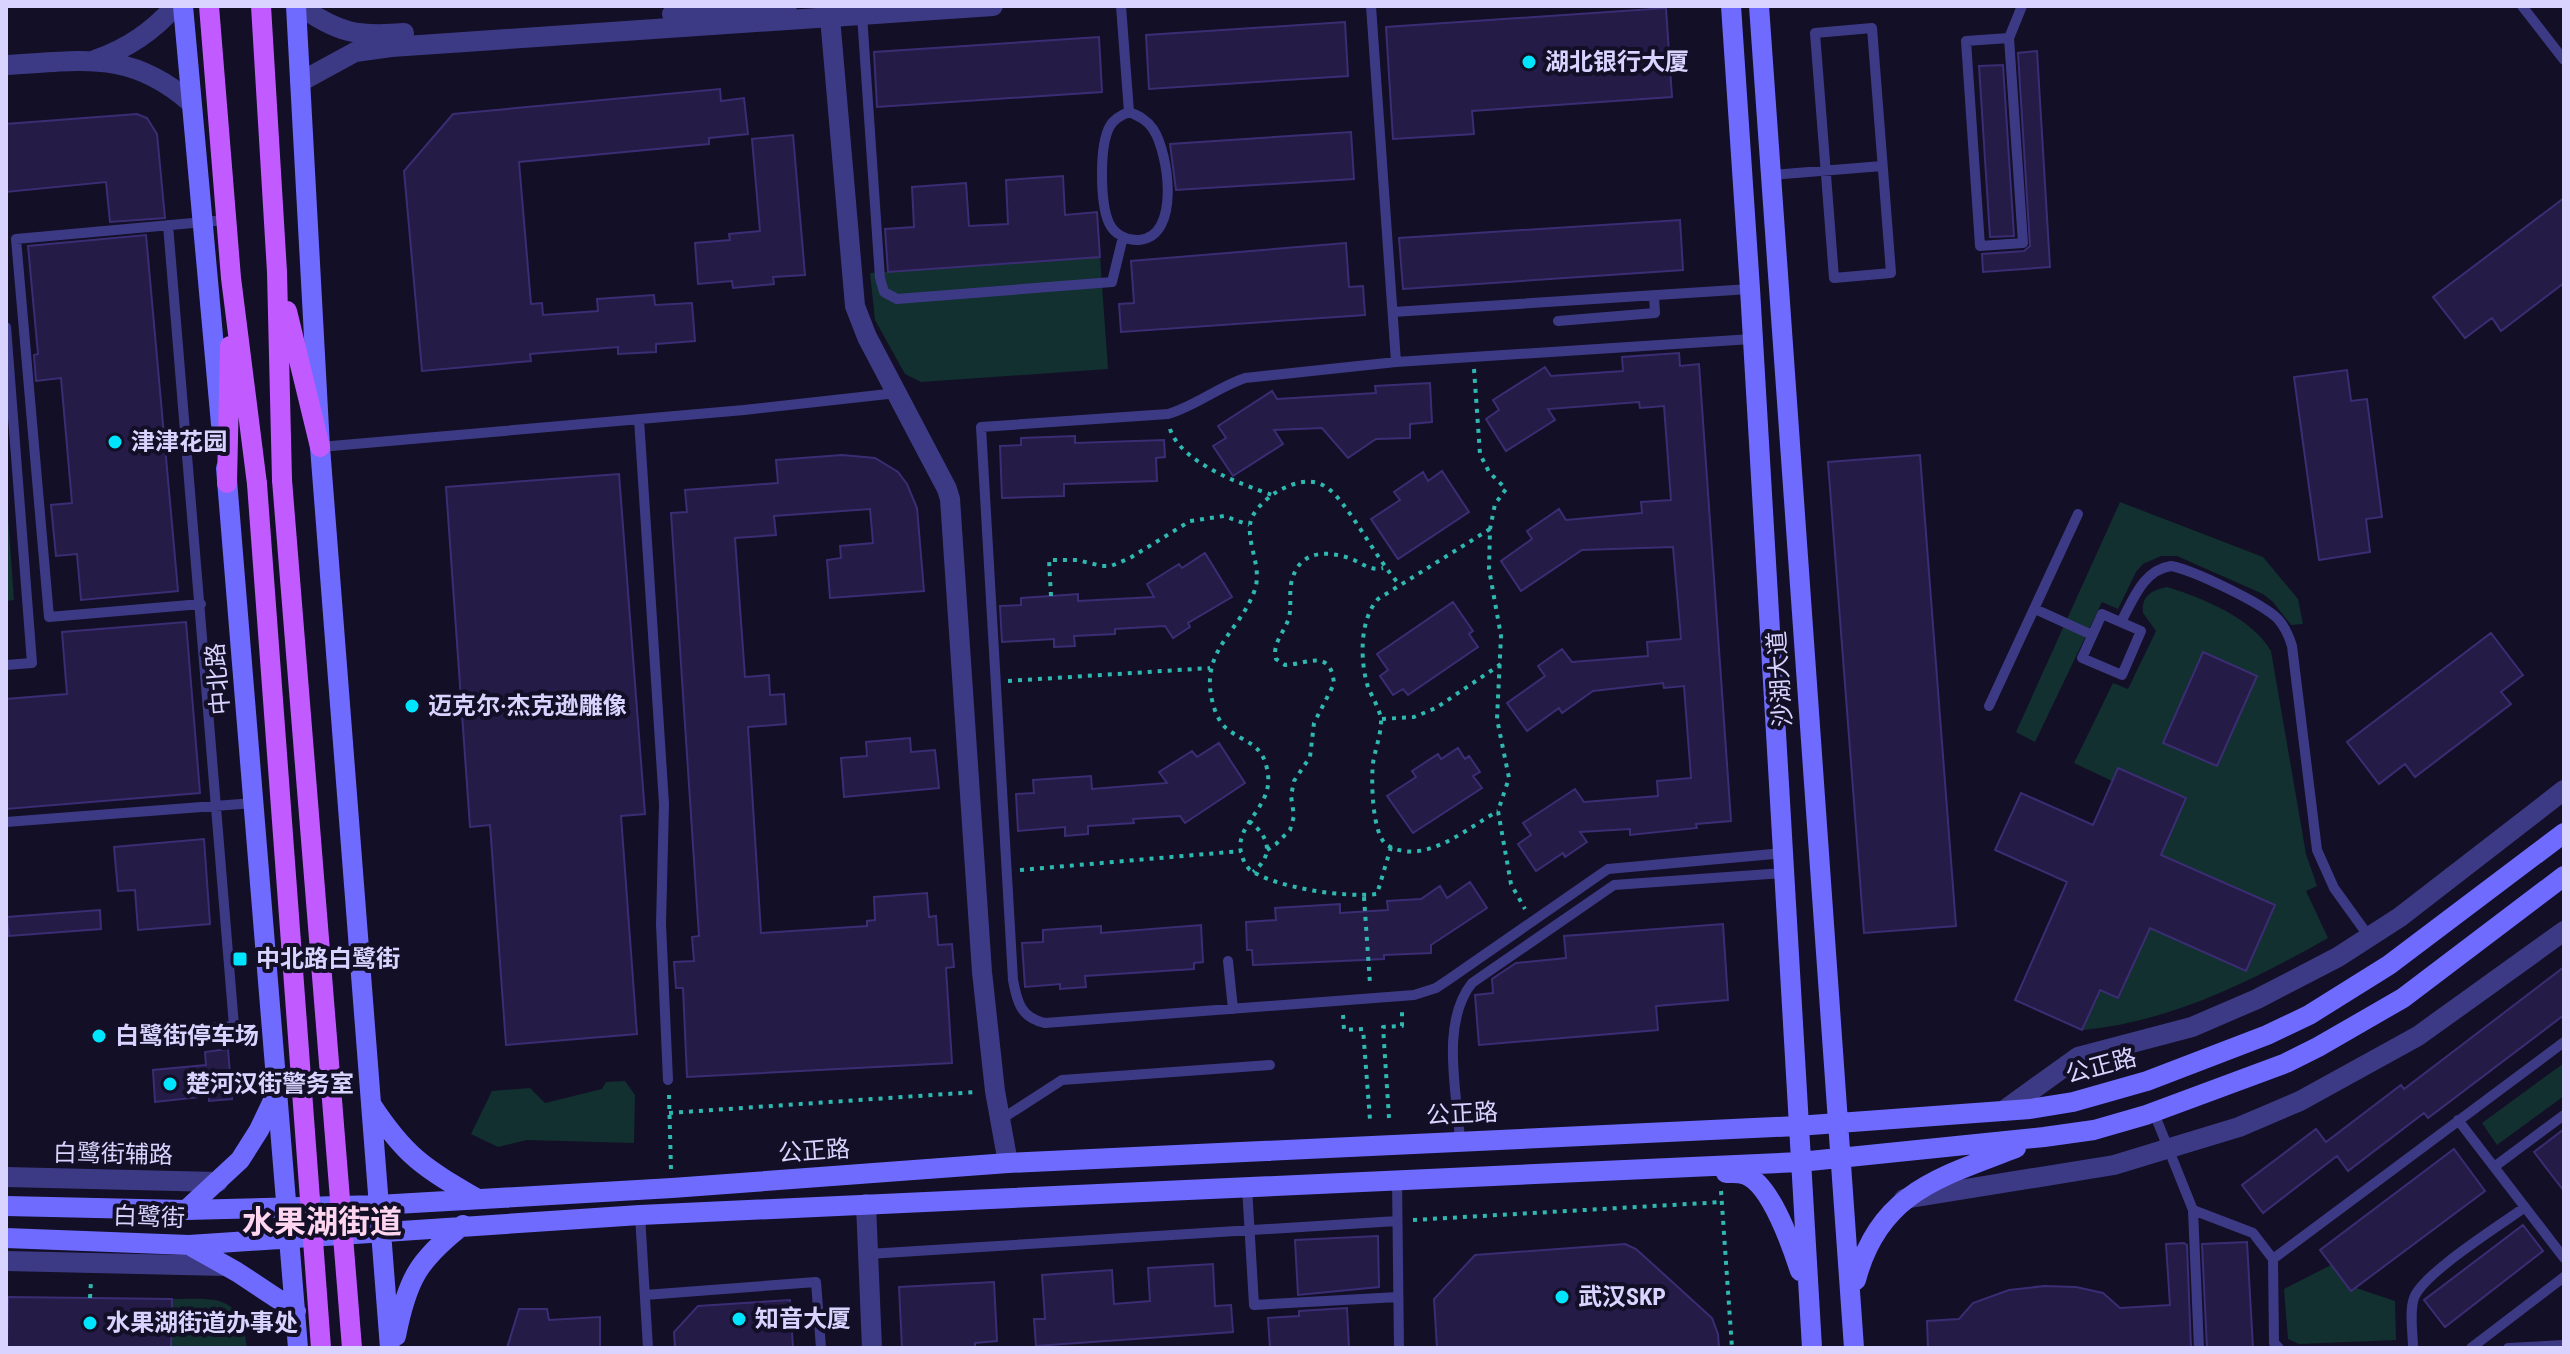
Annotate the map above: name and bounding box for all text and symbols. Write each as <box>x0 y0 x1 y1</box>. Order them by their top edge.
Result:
place label: 湖北银行大厦 <box>1545 48 1689 76</box>
marker: 湖北银行大厦 <box>1520 53 1538 71</box>
place label: 津津花园 <box>131 428 227 456</box>
marker: 津津花园 <box>106 433 124 451</box>
street label: 沙湖大道 <box>1763 630 1797 728</box>
street label: 中北路 <box>201 642 235 716</box>
place label: 迈克尔·杰克逊雕像 <box>428 692 627 720</box>
marker: 迈克尔·杰克逊雕像 <box>403 697 421 715</box>
place label: 中北路白鹭街 <box>256 945 400 973</box>
marker: 中北路白鹭街 <box>231 950 249 968</box>
place label: 白鹭街停车场 <box>115 1022 259 1050</box>
marker: 白鹭街停车场 <box>90 1027 108 1045</box>
street label: 公正路 <box>2063 1043 2139 1089</box>
place label: 楚河汉街警务室 <box>186 1070 354 1098</box>
marker: 楚河汉街警务室 <box>161 1075 179 1093</box>
street label: 公正路 <box>1425 1098 1499 1130</box>
street label: 公正路 <box>777 1135 851 1167</box>
street label: 白鹭街辅路 <box>53 1139 173 1169</box>
street label: 白鹭街 <box>113 1202 185 1232</box>
district label: 水果湖街道 <box>242 1203 402 1241</box>
place label: 武汉SKP <box>1578 1283 1666 1311</box>
marker: 武汉SKP <box>1553 1288 1571 1306</box>
place label: 知音大厦 <box>755 1305 851 1333</box>
place label: 水果湖街道办事处 <box>106 1309 298 1337</box>
marker: 知音大厦 <box>730 1310 748 1328</box>
marker: 水果湖街道办事处 <box>81 1314 99 1332</box>

